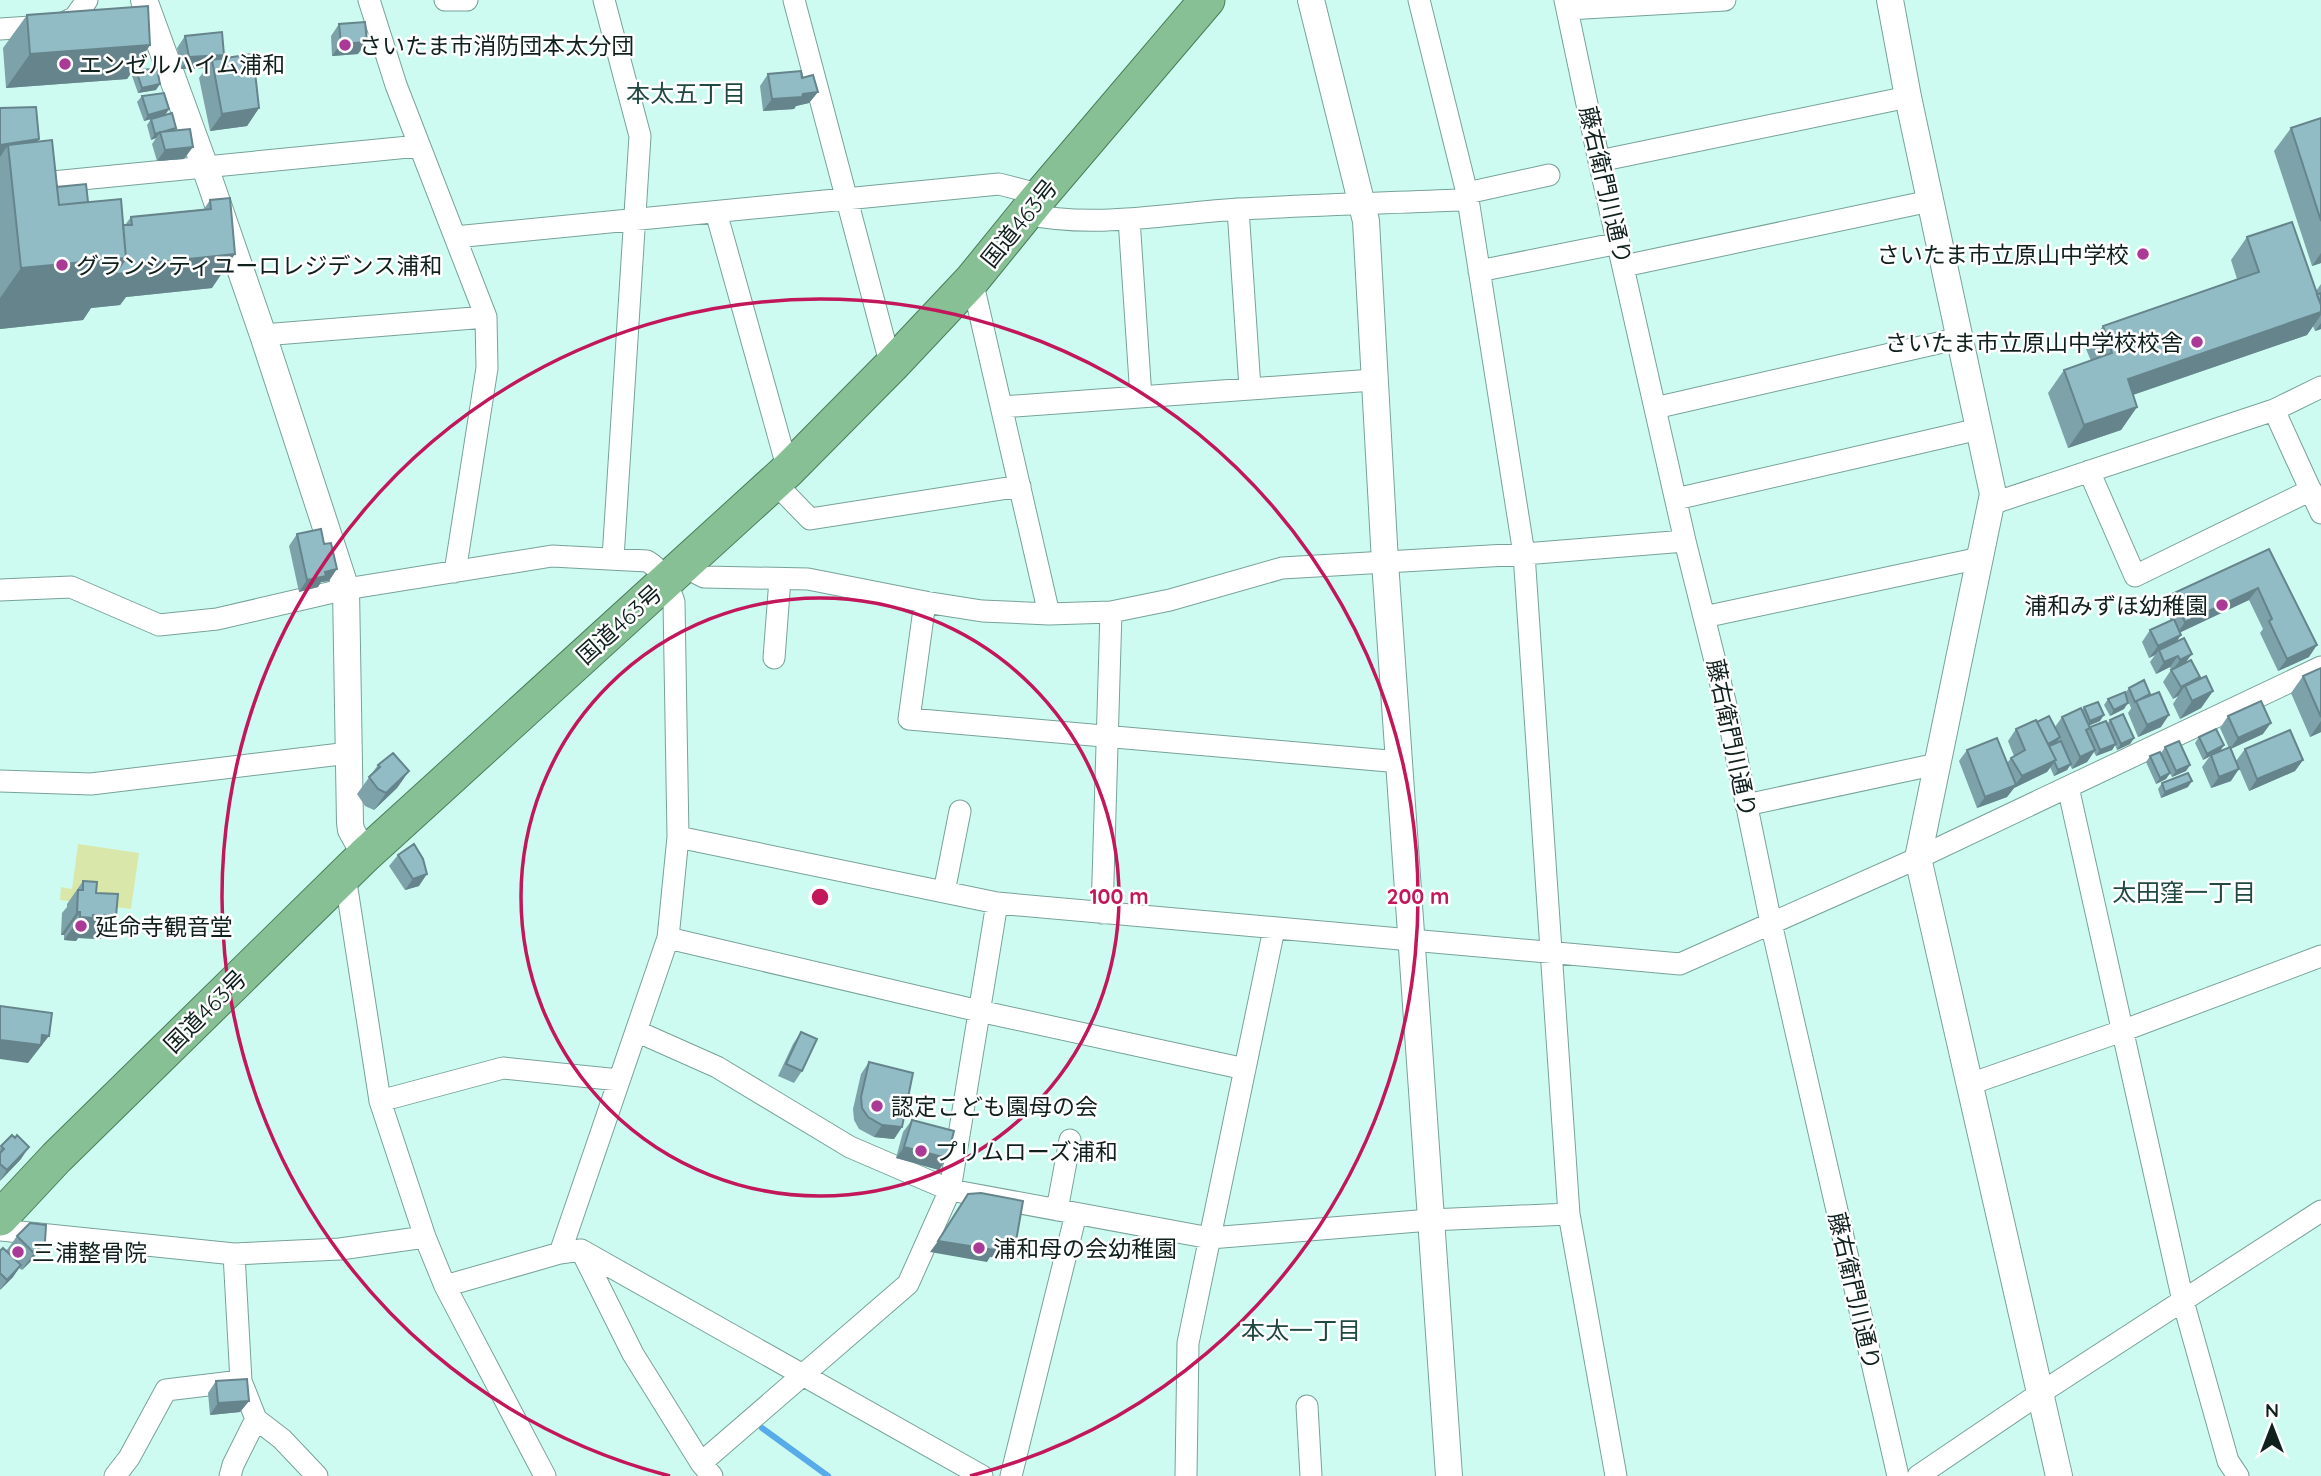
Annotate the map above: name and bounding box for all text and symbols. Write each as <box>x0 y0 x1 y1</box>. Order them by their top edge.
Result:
place label: さいたま市消防団本太分団 <box>359 31 634 60</box>
marker: さいたま市消防団本太分団 <box>337 37 353 53</box>
place label: エンゼルハイム浦和 <box>79 50 285 79</box>
marker: エンゼルハイム浦和 <box>57 56 73 72</box>
district label: 本太五丁目 <box>626 78 746 108</box>
street label: 藤右衛門川通り <box>1574 103 1638 267</box>
street label: 国道463号 <box>975 173 1063 273</box>
place label: さいたま市立原山中学校 <box>1877 240 2129 269</box>
marker: さいたま市立原山中学校 <box>2135 246 2151 262</box>
place label: グランシティユーロレジデンス浦和 <box>76 251 442 280</box>
marker: グランシティユーロレジデンス浦和 <box>54 257 70 273</box>
place label: さいたま市立原山中学校校舎 <box>1885 328 2183 357</box>
marker: さいたま市立原山中学校校舎 <box>2189 334 2205 350</box>
street label: 国道463号 <box>570 578 668 670</box>
place label: 浦和みずほ幼稚園 <box>2024 591 2208 620</box>
marker: 浦和みずほ幼稚園 <box>2214 597 2230 613</box>
street label: 藤右衛門川通り <box>1701 656 1763 820</box>
district label: 太田窪一丁目 <box>2112 877 2256 907</box>
text: 100 m <box>1089 883 1149 909</box>
text: 200 m <box>1387 883 1449 909</box>
centre of rings <box>808 885 832 909</box>
place label: 延命寺観音堂 <box>95 912 233 941</box>
marker: 延命寺観音堂 <box>73 918 89 934</box>
street label: 国道463号 <box>157 963 253 1059</box>
place label: 認定こども園母の会 <box>891 1092 1098 1121</box>
marker: 認定こども園母の会 <box>869 1098 885 1114</box>
place label: プリムローズ浦和 <box>935 1137 1118 1166</box>
marker: プリムローズ浦和 <box>913 1143 929 1159</box>
street label: 藤右衛門川通り <box>1823 1209 1887 1373</box>
place label: 浦和母の会幼稚園 <box>993 1234 1177 1263</box>
place label: 三浦整骨院 <box>32 1238 147 1267</box>
marker: 浦和母の会幼稚園 <box>971 1240 987 1256</box>
marker: 三浦整骨院 <box>10 1244 26 1260</box>
district label: 本太一丁目 <box>1241 1315 1361 1345</box>
north arrow <box>2237 1392 2307 1462</box>
text: N <box>2265 1398 2279 1422</box>

